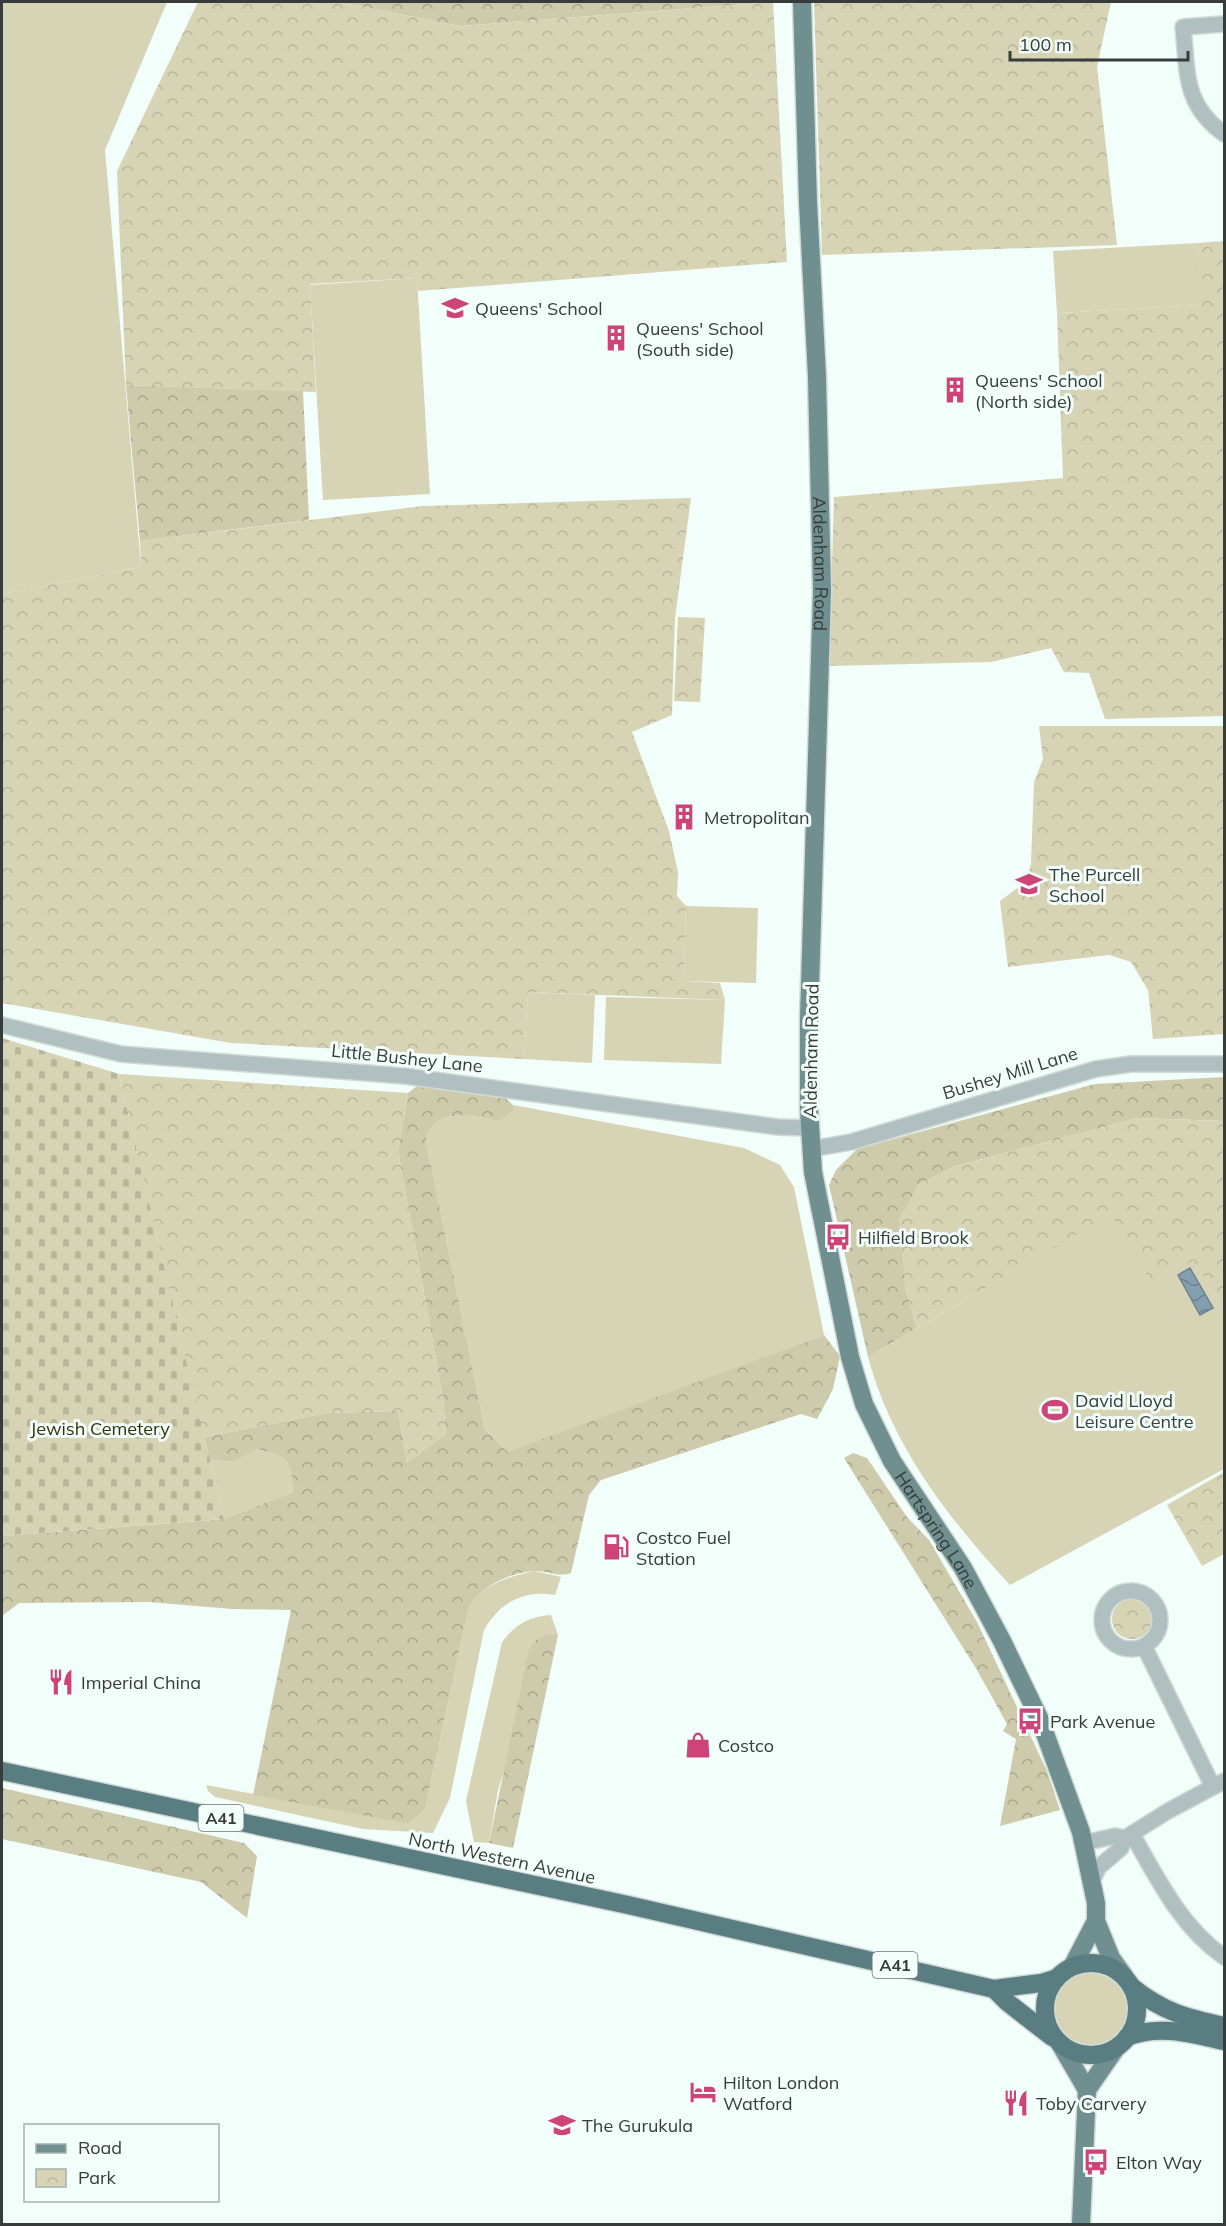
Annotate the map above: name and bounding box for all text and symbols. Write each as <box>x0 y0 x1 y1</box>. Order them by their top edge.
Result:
scale bar <box>1010 24 1188 62</box>
text: 100 m <box>1019 33 1072 56</box>
school or university icon: Queens' School <box>440 293 470 323</box>
place label: Queens' School <box>475 297 603 320</box>
place label: Queens' School (South side) <box>636 317 764 361</box>
building icon: Queens' School (South side) <box>601 323 631 353</box>
place label: Queens' School (North side) <box>975 369 1103 413</box>
building icon: Queens' School (North side) <box>940 375 970 405</box>
street label: Aldenham Road <box>808 496 834 631</box>
building icon: Metropolitan <box>669 802 699 832</box>
place label: Metropolitan <box>704 806 810 829</box>
place label: The Purcell School <box>1049 863 1140 907</box>
school or university icon: The Purcell School <box>1014 869 1044 899</box>
street label: Aldenham Road <box>798 983 824 1119</box>
street label: Little Bushey Lane <box>330 1039 484 1077</box>
street label: Bushey Mill Lane <box>940 1042 1080 1104</box>
bus stop icon: Hilfield Brook <box>823 1222 853 1252</box>
place label: Hilfield Brook <box>858 1226 969 1249</box>
place label: David Lloyd Leisure Centre <box>1075 1389 1194 1433</box>
sports icon: David Lloyd Leisure Centre <box>1040 1395 1070 1425</box>
park label: Jewish Cemetery <box>30 1417 170 1440</box>
street label: Hartspring Lane <box>890 1467 983 1592</box>
place label: Costco Fuel Station <box>636 1526 731 1570</box>
fuel station icon: Costco Fuel Station <box>601 1532 631 1562</box>
restaurant icon: Imperial China <box>46 1667 76 1697</box>
place label: Imperial China <box>81 1671 201 1694</box>
bus stop icon: Park Avenue <box>1015 1706 1045 1736</box>
place label: Park Avenue <box>1050 1710 1155 1733</box>
shop icon: Costco <box>683 1730 713 1760</box>
place label: Costco <box>718 1734 774 1757</box>
road number: A41 <box>198 1805 244 1831</box>
street label: North Western Avenue <box>407 1827 597 1889</box>
road number: A41 <box>872 1952 918 1978</box>
place label: Hilton London Watford <box>723 2071 839 2115</box>
hotel icon: Hilton London Watford <box>688 2077 718 2107</box>
restaurant icon: Toby Carvery <box>1001 2088 1031 2118</box>
place label: Toby Carvery <box>1036 2092 1147 2115</box>
school or university icon: The Gurukula <box>547 2110 577 2140</box>
place label: The Gurukula <box>582 2114 693 2137</box>
legend <box>24 2124 219 2202</box>
text: Road <box>78 2136 122 2159</box>
bus stop icon: Elton Way <box>1081 2147 1111 2177</box>
place label: Elton Way <box>1116 2151 1202 2174</box>
text: Park <box>78 2166 117 2189</box>

